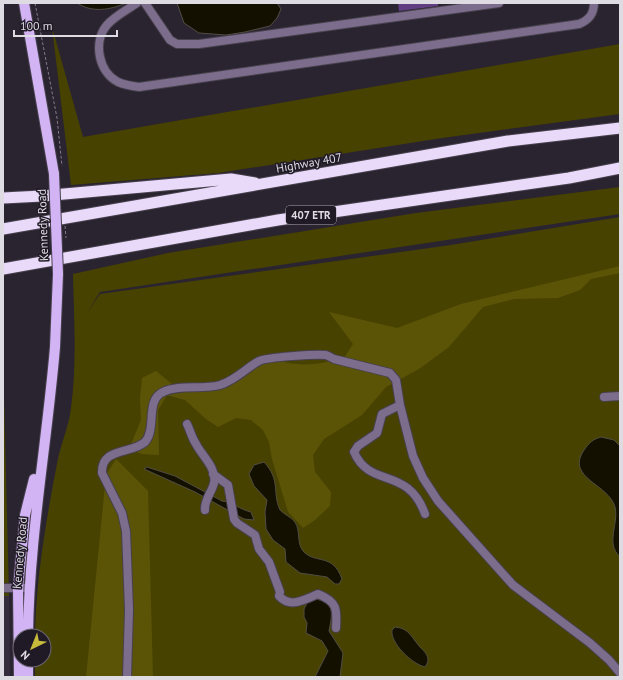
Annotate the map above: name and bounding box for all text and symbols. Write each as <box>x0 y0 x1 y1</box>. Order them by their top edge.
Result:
scale bar <box>14 12 117 38</box>
text: 100 m <box>20 18 53 33</box>
street label: Highway 407 <box>275 149 343 176</box>
street label: Kennedy Road <box>34 189 51 261</box>
road number: 407 ETR <box>286 206 336 224</box>
street label: Kennedy Road <box>9 516 30 590</box>
north arrow <box>12 628 52 668</box>
text: N <box>18 648 33 663</box>

